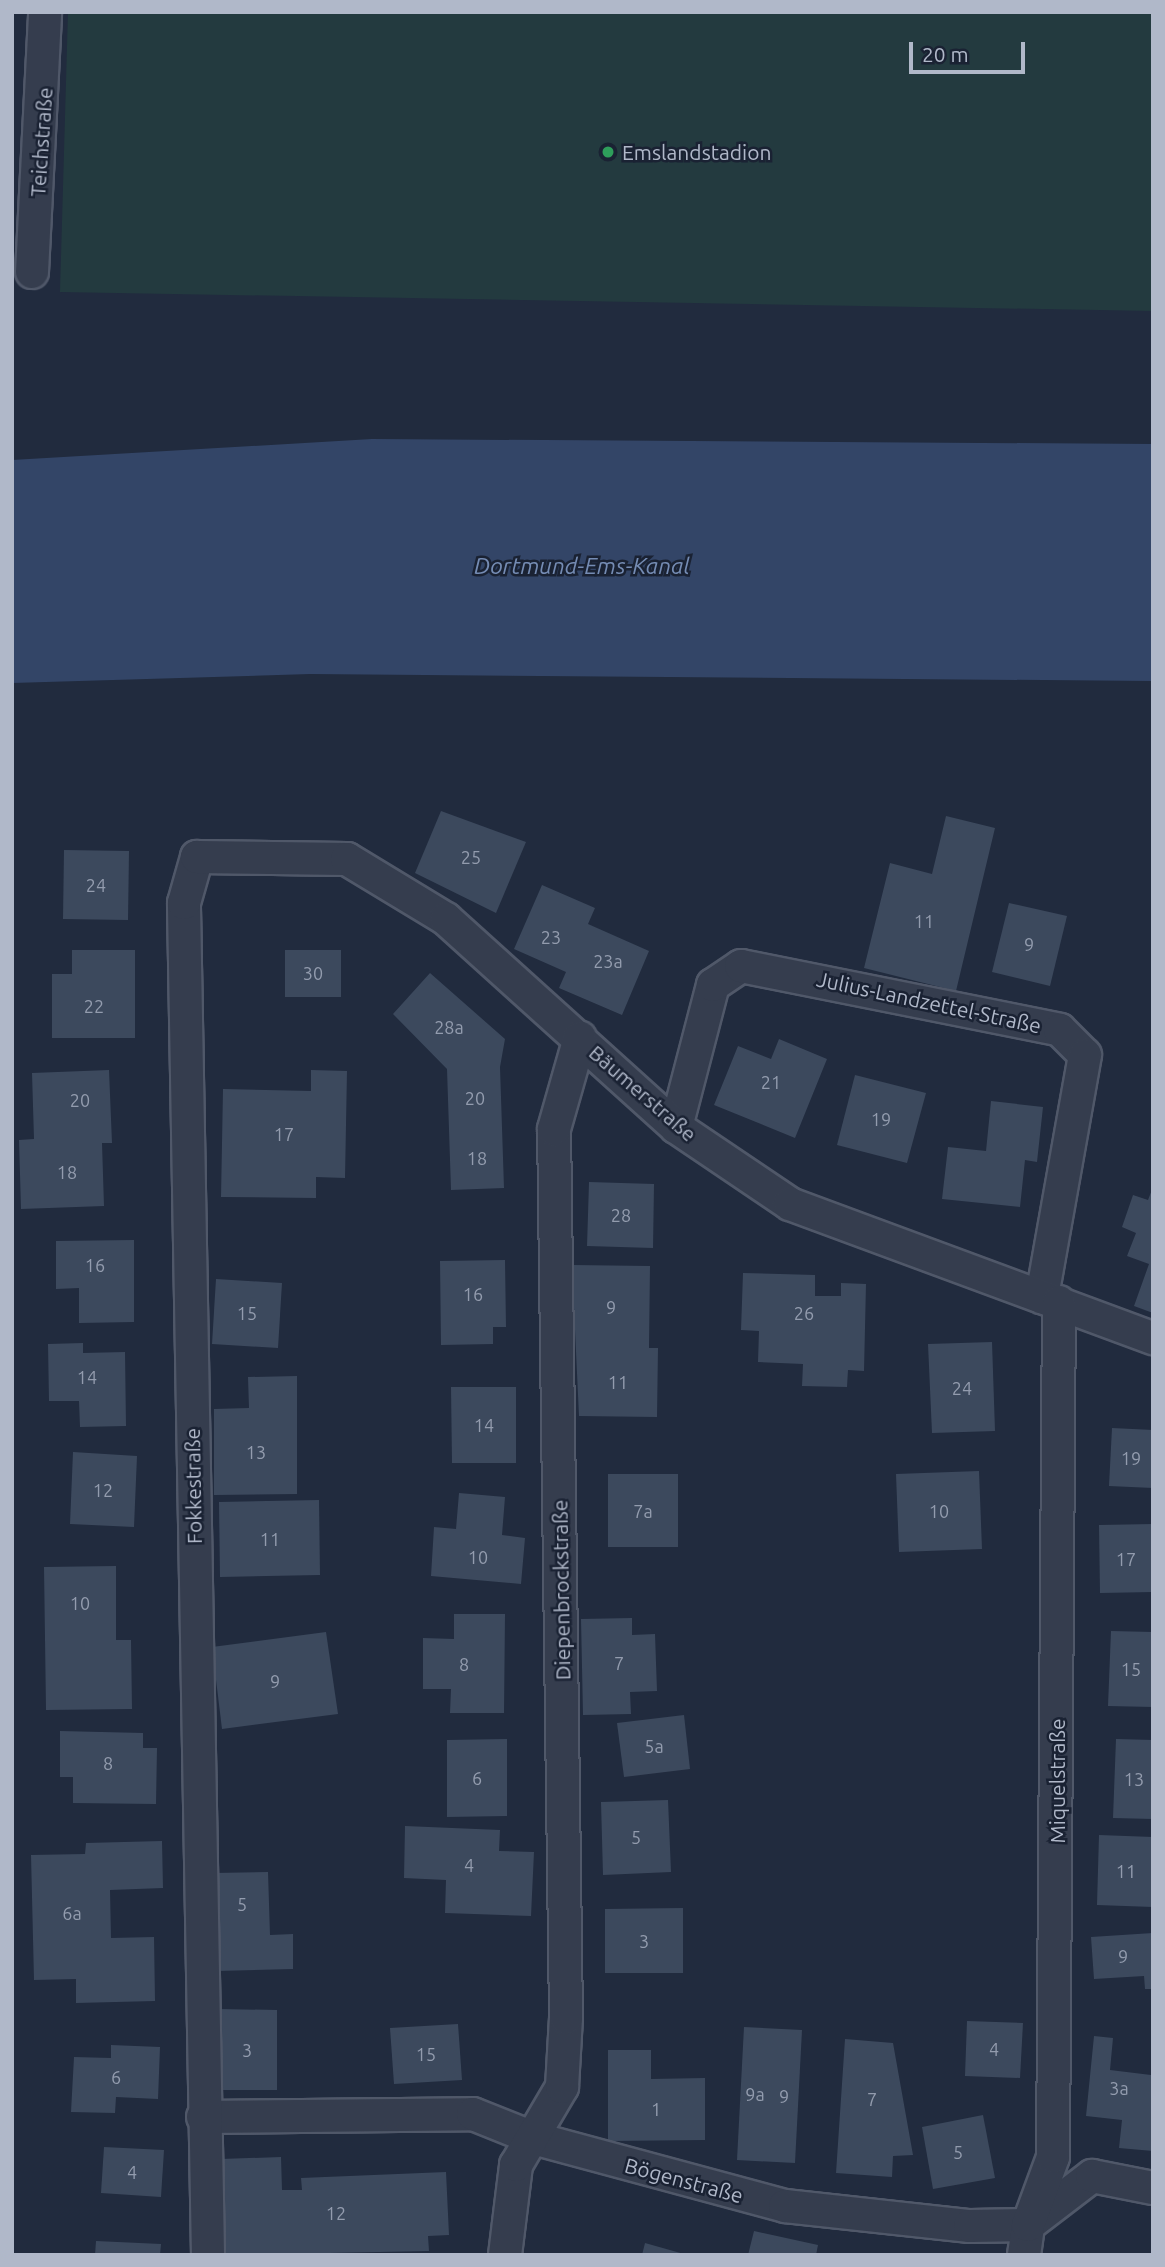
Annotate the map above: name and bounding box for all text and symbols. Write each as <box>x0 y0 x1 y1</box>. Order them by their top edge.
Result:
scale bar <box>913 28 1028 72</box>
text: 20 m <box>922 42 969 66</box>
street label: Teichstraße <box>25 87 57 197</box>
place label: Emslandstadion <box>622 139 771 165</box>
marker: Emslandstadion <box>600 144 616 160</box>
water label: Dortmund-Ems-Kanal <box>474 552 690 580</box>
house number: 25 <box>461 846 481 868</box>
house number: 24 <box>86 874 106 896</box>
house number: 11 <box>914 910 934 932</box>
house number: 23 <box>541 926 561 948</box>
house number: 9 <box>1024 933 1034 955</box>
house number: 23a <box>593 950 623 972</box>
house number: 30 <box>303 962 323 984</box>
street label: Julius-Landzettel-Straße <box>814 966 1044 1038</box>
house number: 22 <box>84 995 104 1017</box>
house number: 28a <box>434 1016 464 1038</box>
street label: Bäumerstraße <box>584 1039 702 1147</box>
house number: 21 <box>761 1071 781 1093</box>
house number: 20 <box>465 1087 485 1109</box>
house number: 20 <box>70 1089 90 1111</box>
house number: 19 <box>871 1108 891 1130</box>
house number: 17 <box>274 1123 294 1145</box>
house number: 18 <box>467 1147 487 1169</box>
house number: 18 <box>57 1161 77 1183</box>
house number: 28 <box>611 1204 631 1226</box>
house number: 16 <box>85 1254 105 1276</box>
house number: 16 <box>463 1283 483 1305</box>
house number: 9 <box>606 1296 616 1318</box>
house number: 15 <box>237 1302 257 1324</box>
house number: 26 <box>794 1302 814 1324</box>
house number: 14 <box>77 1366 97 1388</box>
house number: 11 <box>608 1371 628 1393</box>
house number: 24 <box>952 1377 972 1399</box>
house number: 14 <box>474 1414 494 1436</box>
street label: Fokkestraße <box>179 1428 207 1544</box>
house number: 13 <box>246 1441 266 1463</box>
house number: 19 <box>1121 1447 1141 1469</box>
house number: 12 <box>93 1479 113 1501</box>
street label: Diepenbrockstraße <box>547 1499 575 1681</box>
house number: 7a <box>633 1500 653 1522</box>
house number: 10 <box>929 1500 949 1522</box>
house number: 11 <box>260 1528 280 1550</box>
house number: 10 <box>468 1546 488 1568</box>
house number: 17 <box>1116 1548 1136 1570</box>
house number: 10 <box>70 1592 90 1614</box>
house number: 7 <box>614 1652 624 1674</box>
house number: 8 <box>459 1653 469 1675</box>
house number: 15 <box>1121 1658 1141 1680</box>
house number: 9 <box>270 1670 280 1692</box>
street label: Miquelstraße <box>1044 1718 1070 1844</box>
house number: 5a <box>644 1735 664 1757</box>
house number: 8 <box>103 1752 113 1774</box>
house number: 6 <box>472 1767 482 1789</box>
house number: 13 <box>1124 1768 1144 1790</box>
house number: 5 <box>631 1826 641 1848</box>
house number: 4 <box>464 1854 474 1876</box>
house number: 11 <box>1116 1860 1136 1882</box>
house number: 5 <box>237 1893 247 1915</box>
house number: 6a <box>62 1902 82 1924</box>
house number: 3 <box>639 1930 649 1952</box>
house number: 9 <box>1118 1945 1128 1967</box>
house number: 4 <box>989 2038 999 2060</box>
house number: 3 <box>242 2039 252 2061</box>
house number: 15 <box>416 2043 436 2065</box>
house number: 6 <box>111 2066 121 2088</box>
house number: 3a <box>1109 2077 1129 2099</box>
house number: 9a <box>745 2083 765 2105</box>
house number: 9 <box>779 2085 789 2107</box>
house number: 7 <box>867 2088 877 2110</box>
house number: 1 <box>651 2098 661 2120</box>
house number: 5 <box>953 2141 963 2163</box>
street label: Bögenstraße <box>622 2152 746 2208</box>
house number: 4 <box>127 2161 137 2183</box>
house number: 12 <box>326 2202 346 2224</box>

